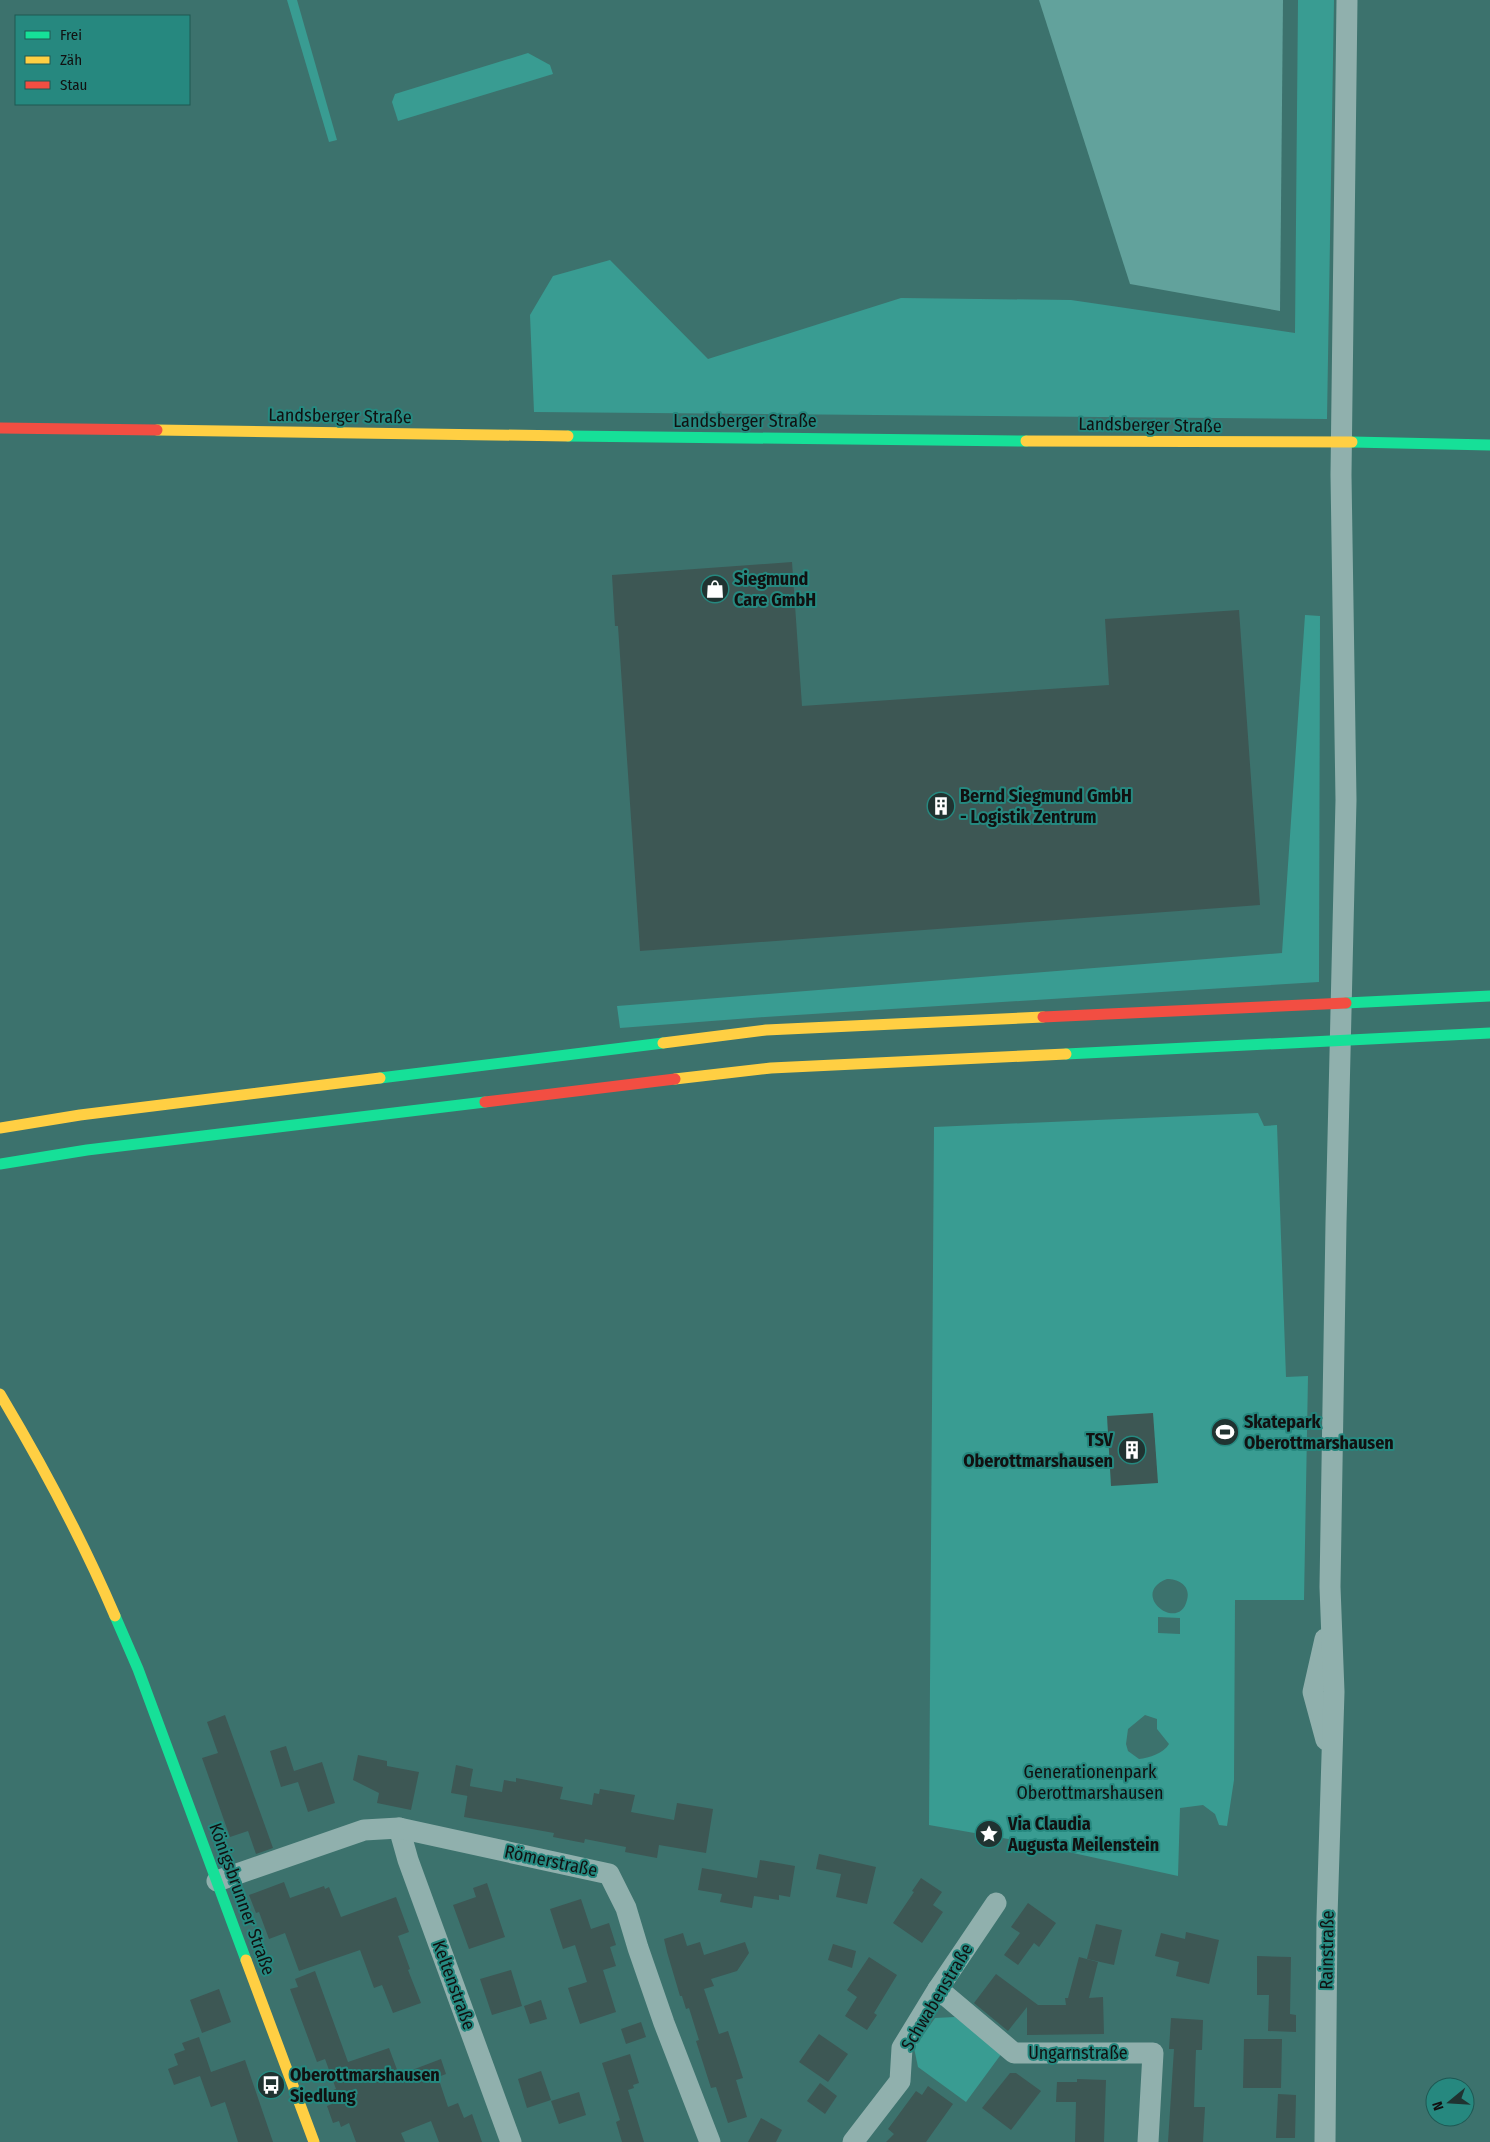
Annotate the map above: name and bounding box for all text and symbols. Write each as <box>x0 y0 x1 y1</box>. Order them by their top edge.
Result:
legend <box>15 15 190 105</box>
text: Frei <box>60 26 82 44</box>
text: Zäh <box>60 51 82 69</box>
text: Stau <box>60 76 87 94</box>
street label: Landsberger Straße <box>268 404 412 428</box>
street label: Landsberger Straße <box>673 410 817 432</box>
street label: Landsberger Straße <box>1078 413 1222 437</box>
place label: Siegmund Care GmbH <box>734 568 816 611</box>
shop icon: Siegmund Care GmbH <box>700 574 730 604</box>
place label: Bernd Siegmund GmbH - Logistik Zentrum <box>960 785 1132 828</box>
building icon: Bernd Siegmund GmbH - Logistik Zentrum <box>926 791 956 821</box>
place label: Skatepark Oberottmarshausen <box>1244 1411 1394 1454</box>
sports icon: Skatepark Oberottmarshausen <box>1210 1417 1240 1447</box>
place label: TSV Oberottmarshausen <box>963 1429 1114 1472</box>
building icon: TSV Oberottmarshausen <box>1117 1435 1147 1465</box>
park label: Generationenpark Oberottmarshausen <box>1017 1761 1163 1804</box>
place label: Via Claudia Augusta Meilenstein <box>1007 1813 1159 1856</box>
place icon: Via Claudia Augusta Meilenstein <box>974 1819 1004 1849</box>
street label: Königsbrunner Straße <box>204 1820 280 1978</box>
street label: Römerstraße <box>503 1840 600 1882</box>
street label: Rainstraße <box>1315 1910 1339 1990</box>
street label: Keltenstraße <box>428 1937 480 2033</box>
street label: Schwabenstraße <box>896 1939 978 2055</box>
street label: Ungarnstraße <box>1028 2042 1128 2064</box>
place label: Oberottmarshausen Siedlung <box>290 2064 440 2107</box>
bus stop icon: Oberottmarshausen Siedlung <box>256 2070 286 2100</box>
north arrow <box>1425 2077 1475 2127</box>
text: N <box>1429 2099 1447 2112</box>

